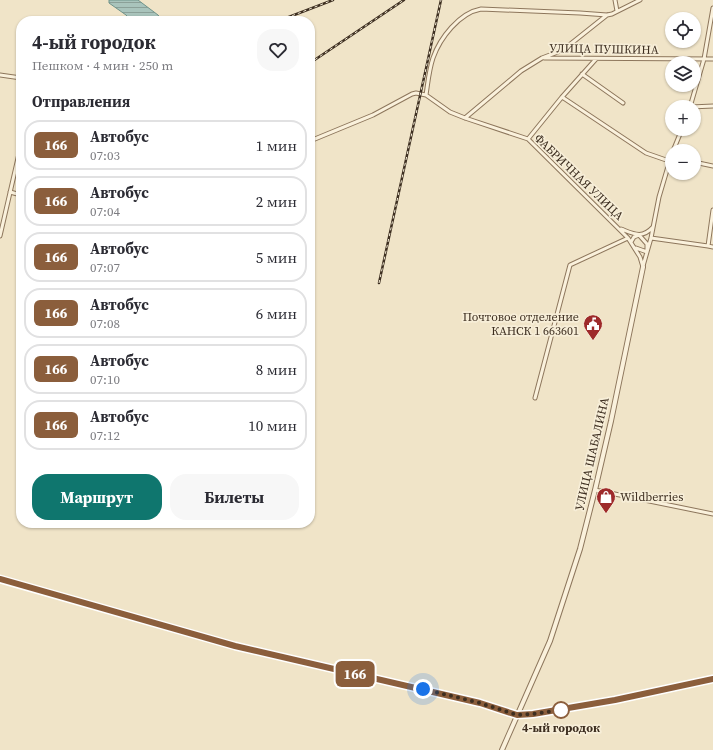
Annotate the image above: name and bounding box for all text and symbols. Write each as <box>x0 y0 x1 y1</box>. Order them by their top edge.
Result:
map controls <box>665 12 701 180</box>
button: locate <box>665 12 701 48</box>
text: 4-ый городок <box>32 29 156 55</box>
button: heart <box>257 29 299 71</box>
street label: УЛИЦА ПУШКИНА <box>549 40 659 58</box>
button: layers <box>665 56 701 92</box>
text: Пешком · 4 мин · 250 m <box>32 57 173 74</box>
text: Отправления <box>32 91 130 112</box>
button: + <box>665 100 701 136</box>
text: Автобус <box>90 126 149 147</box>
street label: ФАБРИЧНАЯ УЛИЦА <box>531 130 627 224</box>
text: 166 <box>45 135 67 155</box>
text: 1 мин <box>256 135 297 156</box>
button: − <box>665 144 701 180</box>
text: 07:03 <box>90 147 120 164</box>
text: Автобус <box>90 182 149 203</box>
text: 166 <box>45 191 67 211</box>
text: 2 мин <box>256 191 297 212</box>
text: 07:04 <box>90 203 120 220</box>
text: Автобус <box>90 238 149 259</box>
text: 166 <box>45 247 67 267</box>
text: 5 мин <box>256 247 297 268</box>
text: 07:07 <box>90 259 120 276</box>
text: Автобус <box>90 294 149 315</box>
text: 166 <box>45 303 67 323</box>
text: 6 мин <box>256 303 297 324</box>
place label: Почтовое отделение КАНСК 1 663601 <box>463 309 579 339</box>
public building icon: Почтовое отделение КАНСК 1 663601 <box>582 313 604 341</box>
text: 07:08 <box>90 315 120 332</box>
text: Автобус <box>90 350 149 371</box>
text: 166 <box>45 359 67 379</box>
text: 8 мин <box>256 359 297 380</box>
text: 07:10 <box>90 371 120 388</box>
street label: УЛИЦА ШАБАЛИНА <box>571 396 613 512</box>
text: Автобус <box>90 406 149 427</box>
text: 166 <box>45 415 67 435</box>
text: 10 мин <box>248 415 297 436</box>
text: 07:12 <box>90 427 120 444</box>
button: Маршрут <box>32 474 162 520</box>
button: Билеты <box>170 474 299 520</box>
shop icon: Wildberries <box>595 486 617 514</box>
place label: Wildberries <box>620 489 683 505</box>
line badge: 166 <box>332 661 378 687</box>
text: 166 <box>344 664 366 684</box>
your location <box>413 679 433 699</box>
marker: 4-ый городок <box>552 701 570 719</box>
place label: 4-ый городок <box>522 720 600 736</box>

